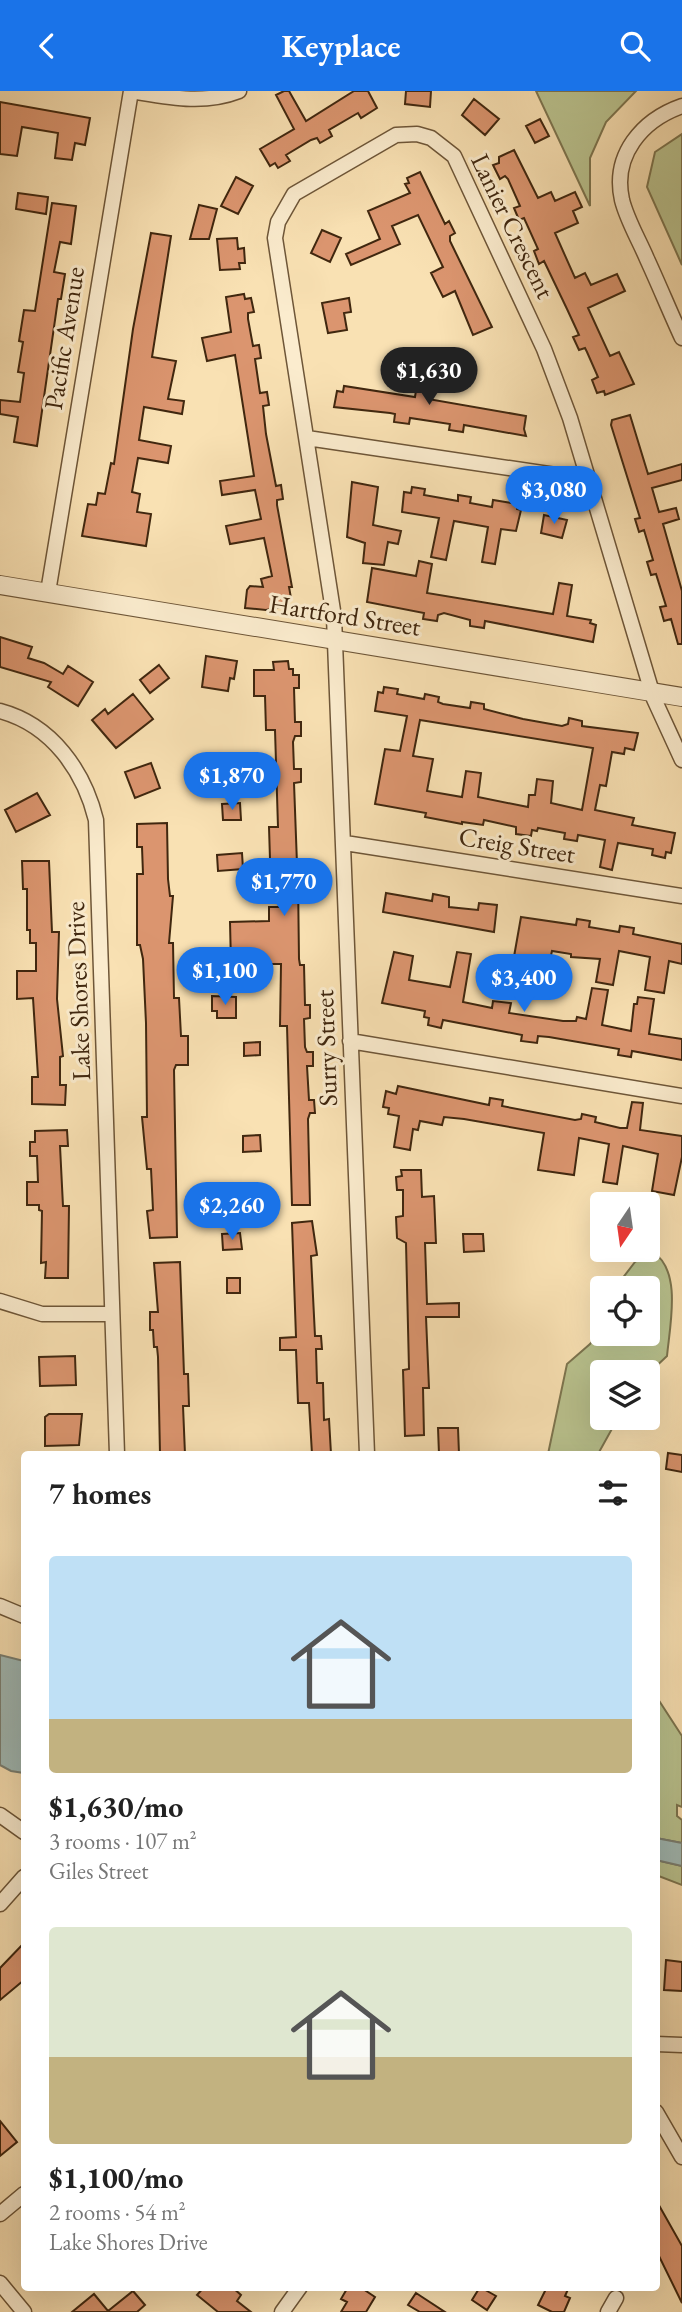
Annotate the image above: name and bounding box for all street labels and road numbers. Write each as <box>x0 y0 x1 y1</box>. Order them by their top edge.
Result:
street label: Lanier Crescent <box>463 148 563 304</box>
street label: Pacific Avenue <box>36 264 92 412</box>
street label: Hartford Street <box>267 586 423 644</box>
street label: Creig Street <box>456 819 578 871</box>
street label: Lake Shores Drive <box>58 901 98 1081</box>
street label: Surry Street <box>307 989 345 1107</box>

